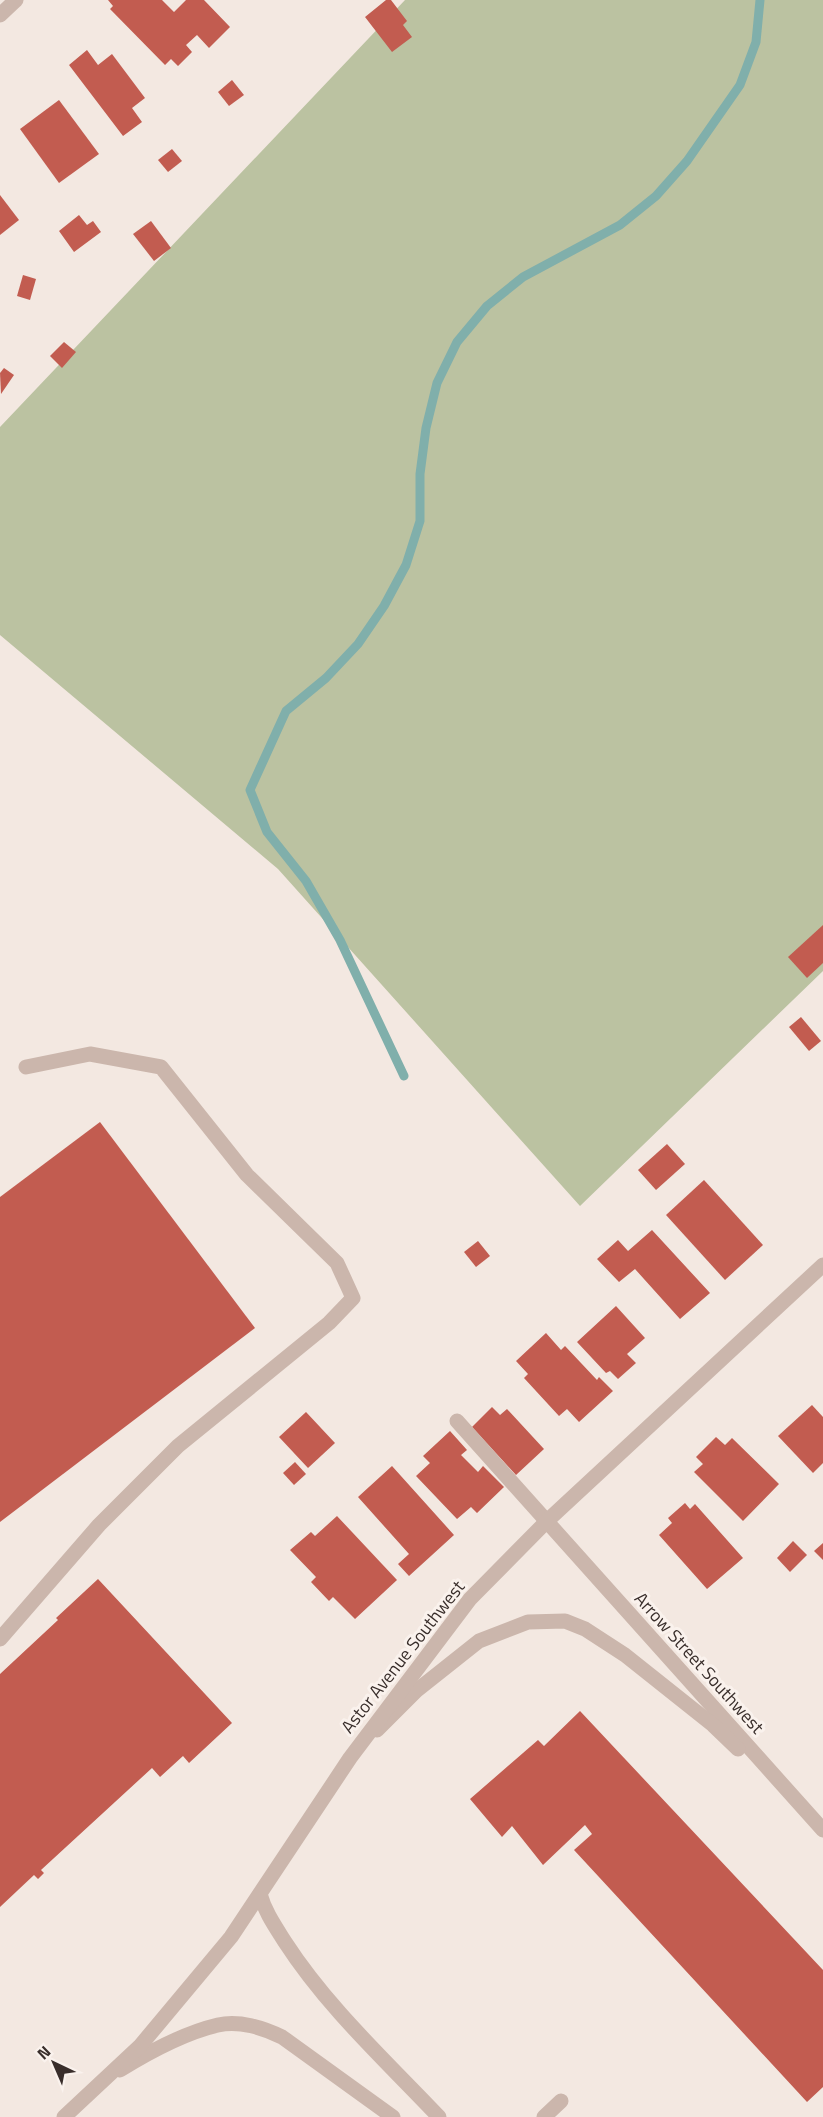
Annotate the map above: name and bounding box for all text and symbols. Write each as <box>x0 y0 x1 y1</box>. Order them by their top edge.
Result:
street label: Astor Avenue Southwest <box>334 1574 471 1739</box>
street label: Arrow Street Southwest <box>628 1586 771 1740</box>
north arrow <box>24 2033 84 2093</box>
text: N <box>31 2040 56 2065</box>

